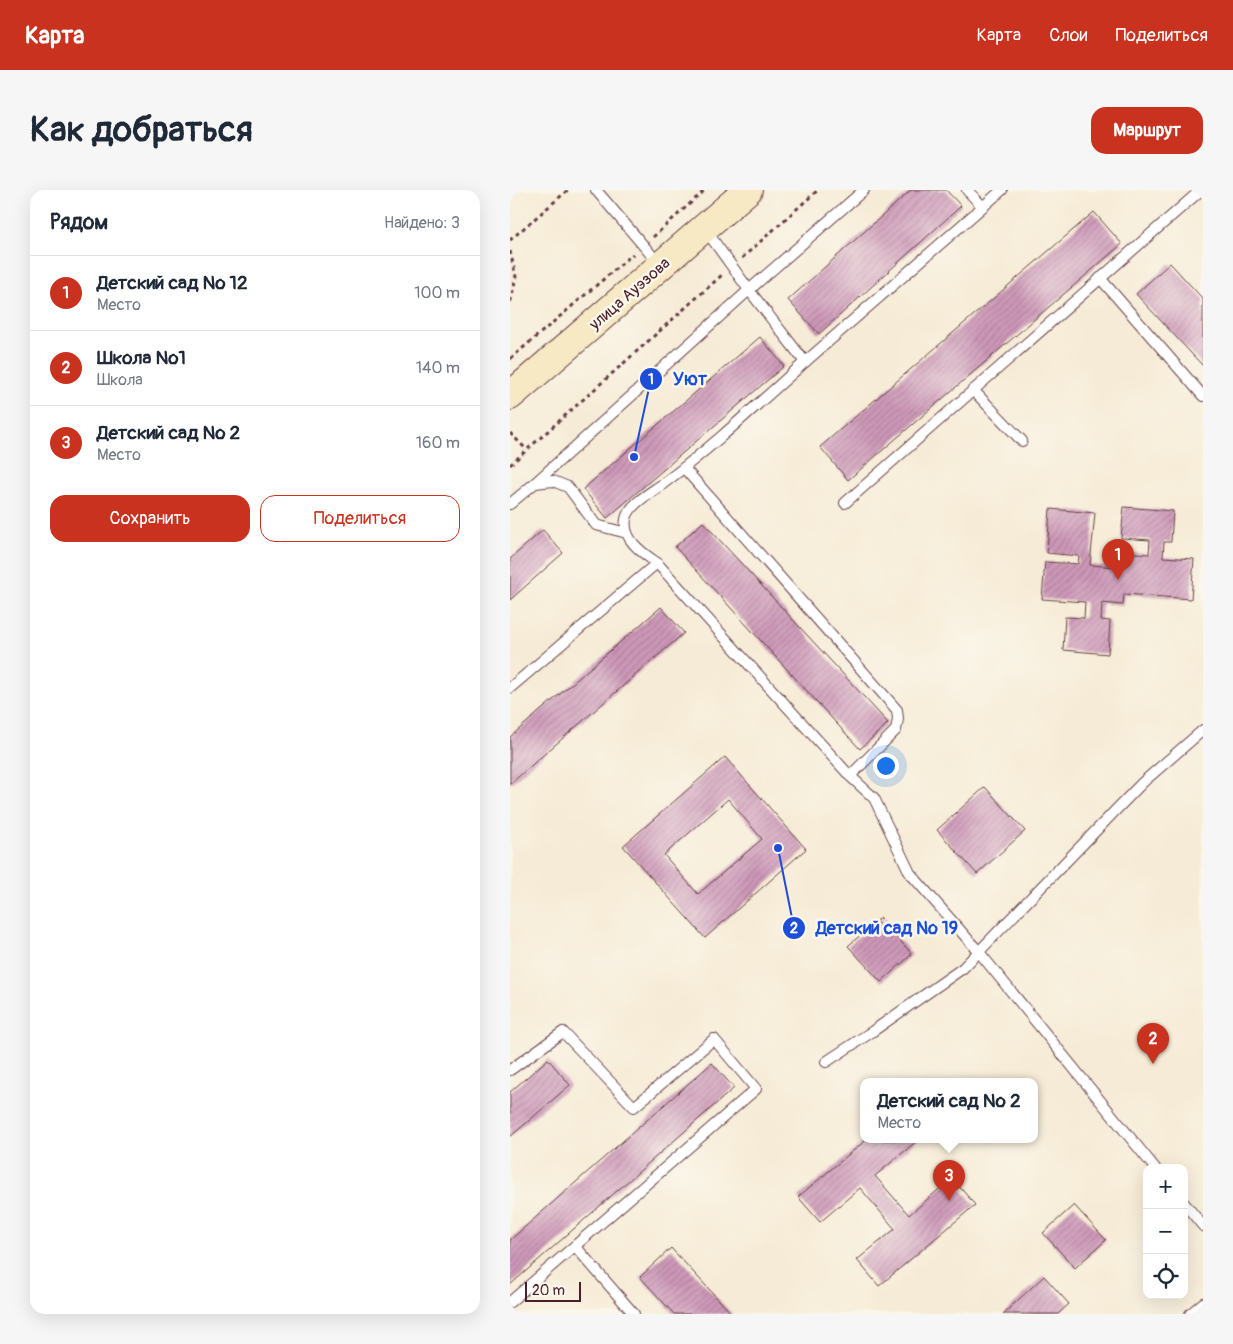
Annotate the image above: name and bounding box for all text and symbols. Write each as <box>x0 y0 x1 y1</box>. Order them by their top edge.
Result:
text: Карта <box>25 21 84 50</box>
text: Карта <box>977 24 1021 47</box>
text: Слои <box>1049 24 1087 47</box>
text: Поделиться <box>1115 24 1208 47</box>
button: Маршрут <box>1091 107 1203 154</box>
text: Как добраться <box>30 108 253 152</box>
text: Рядом <box>50 209 108 236</box>
text: Найдено: 3 <box>384 213 460 233</box>
street label: улица Ауэзова <box>584 253 674 335</box>
text: Детский сад № 12 <box>97 271 248 295</box>
text: 1 <box>63 283 69 303</box>
text: 100 m <box>414 283 460 303</box>
text: Место <box>97 295 141 315</box>
text: Школа №1 <box>97 346 186 370</box>
text: 2 <box>62 358 70 378</box>
text: 140 m <box>416 358 460 378</box>
callout: Уют <box>638 362 717 395</box>
text: Уют <box>673 368 708 391</box>
text: Школа <box>97 370 143 390</box>
text: 1 <box>648 370 654 389</box>
text: Детский сад № 2 <box>97 421 240 445</box>
text: 3 <box>62 433 70 453</box>
text: 160 m <box>416 433 460 453</box>
text: Место <box>97 445 141 465</box>
button: Сохранить <box>50 495 250 542</box>
button: Поделиться <box>260 495 460 542</box>
pin: 1 <box>1102 539 1134 580</box>
your location <box>873 753 899 779</box>
callout: Детский сад № 19 <box>781 911 968 944</box>
text: Детский сад № 19 <box>815 917 958 940</box>
text: 2 <box>790 919 798 938</box>
pin: 2 <box>1137 1023 1169 1064</box>
popup <box>860 1078 1038 1143</box>
text: Детский сад № 2 <box>877 1089 1021 1113</box>
text: Место <box>877 1113 921 1133</box>
pin: 3 <box>933 1160 965 1201</box>
map controls <box>1143 1164 1188 1299</box>
button: + <box>1143 1164 1188 1209</box>
button: − <box>1143 1209 1188 1254</box>
button: locate <box>1143 1254 1188 1299</box>
scale bar <box>525 1279 581 1302</box>
text: 20 m <box>532 1282 565 1299</box>

